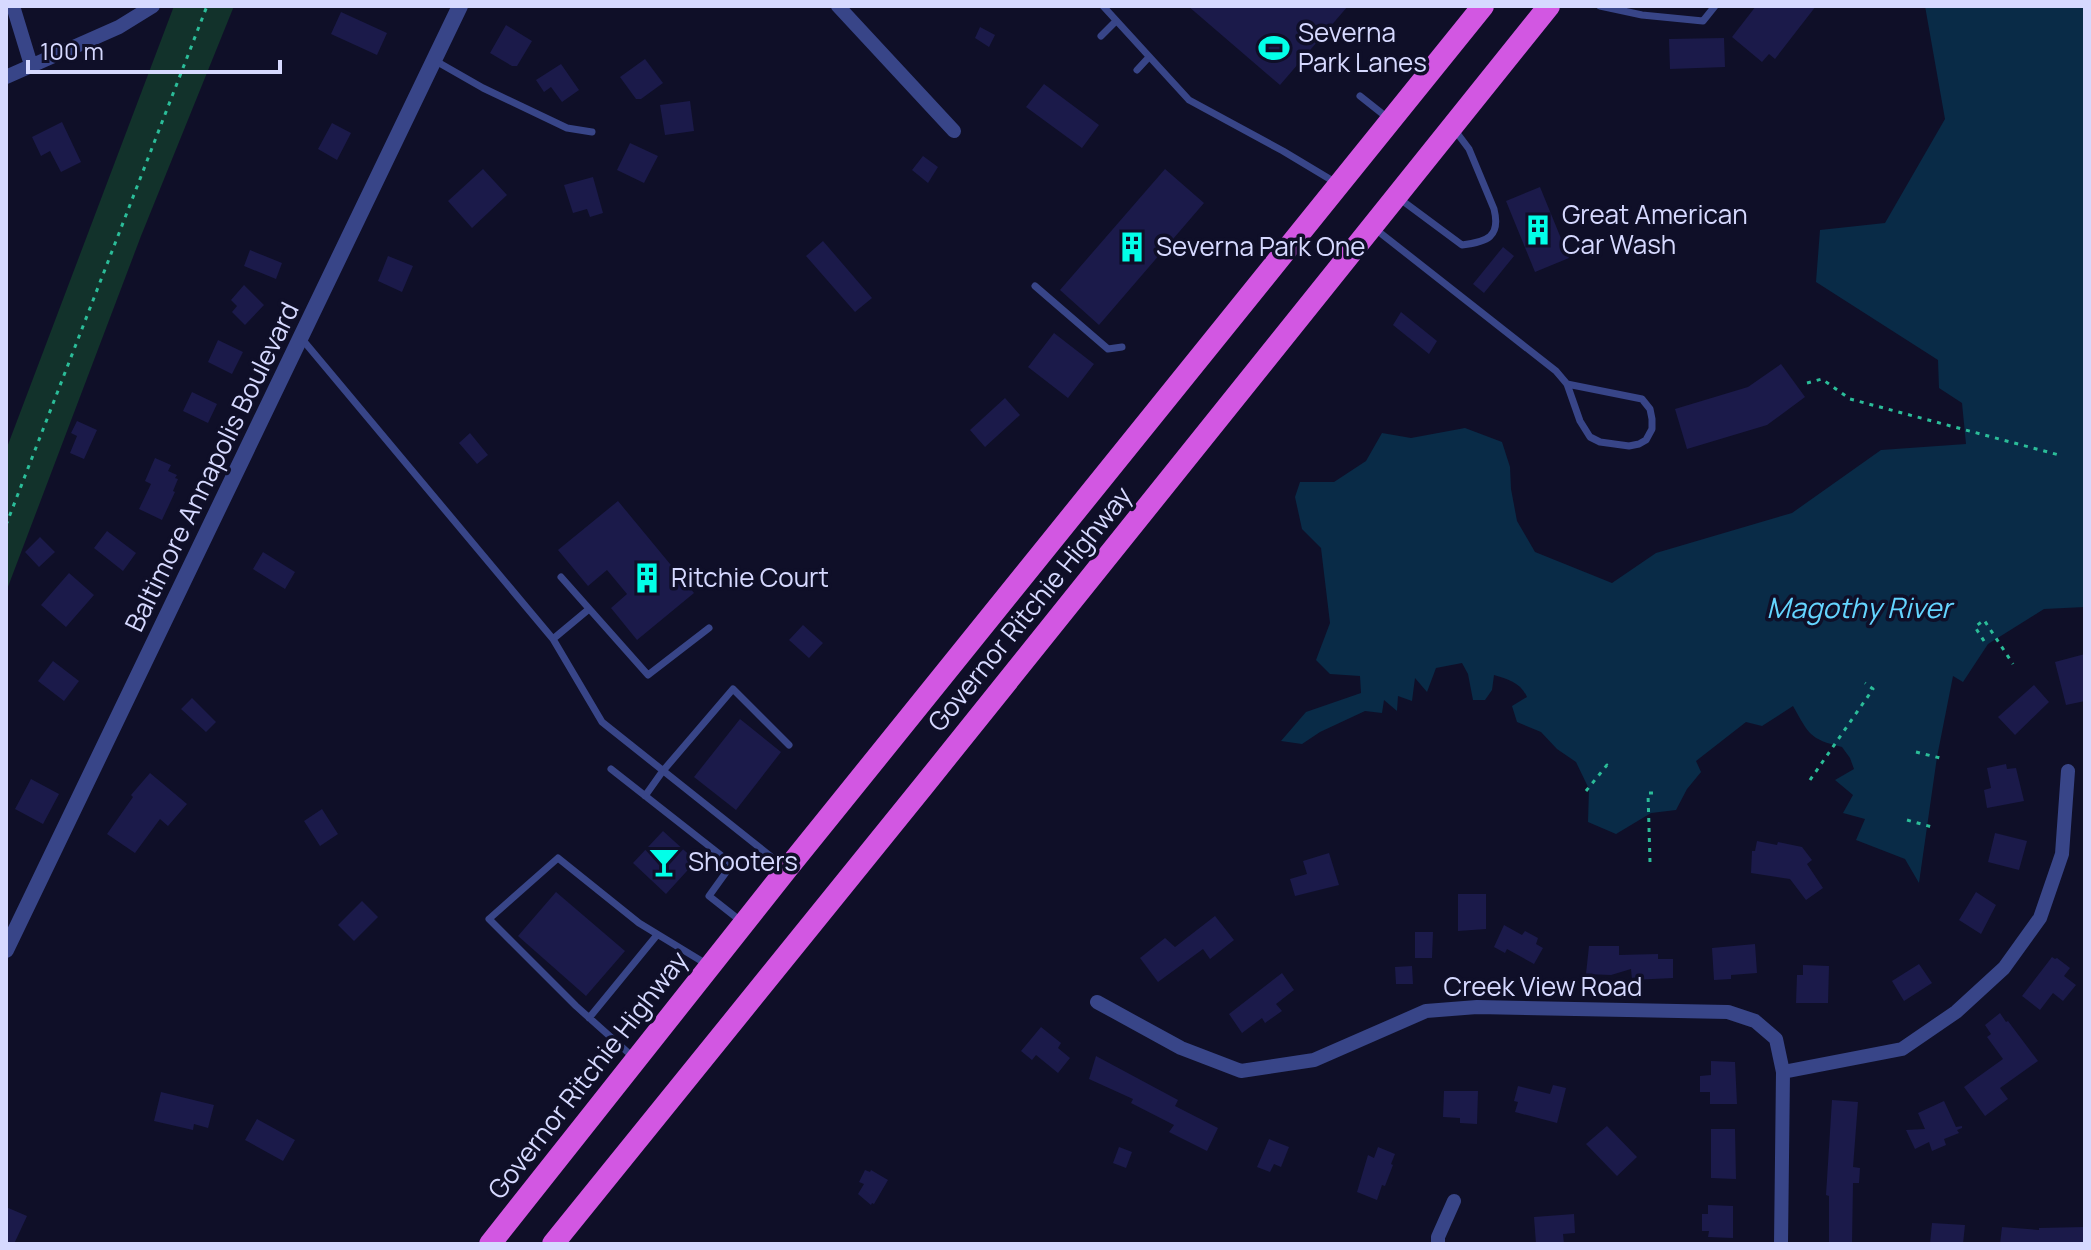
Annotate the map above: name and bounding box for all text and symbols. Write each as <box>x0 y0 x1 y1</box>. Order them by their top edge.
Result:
place label: Severna Park Lanes <box>1298 14 1427 80</box>
scale bar <box>28 24 280 74</box>
sports icon: Severna Park Lanes <box>1257 31 1291 65</box>
text: 100 m <box>40 34 104 67</box>
place label: Great American Car Wash <box>1562 196 1748 262</box>
building icon: Great American Car Wash <box>1521 213 1555 247</box>
place label: Severna Park One <box>1156 228 1365 264</box>
building icon: Severna Park One <box>1115 230 1149 264</box>
street label: Baltimore Annapolis Boulevard <box>116 296 307 637</box>
street label: Governor Ritchie Highway <box>919 478 1140 738</box>
place label: Ritchie Court <box>671 559 829 595</box>
building icon: Ritchie Court <box>630 561 664 595</box>
water label: Magothy River <box>1767 588 1955 626</box>
place label: Shooters <box>688 843 798 879</box>
bar icon: Shooters <box>647 845 681 879</box>
street label: Governor Ritchie Highway <box>479 943 696 1206</box>
street label: Creek View Road <box>1444 968 1642 1004</box>

